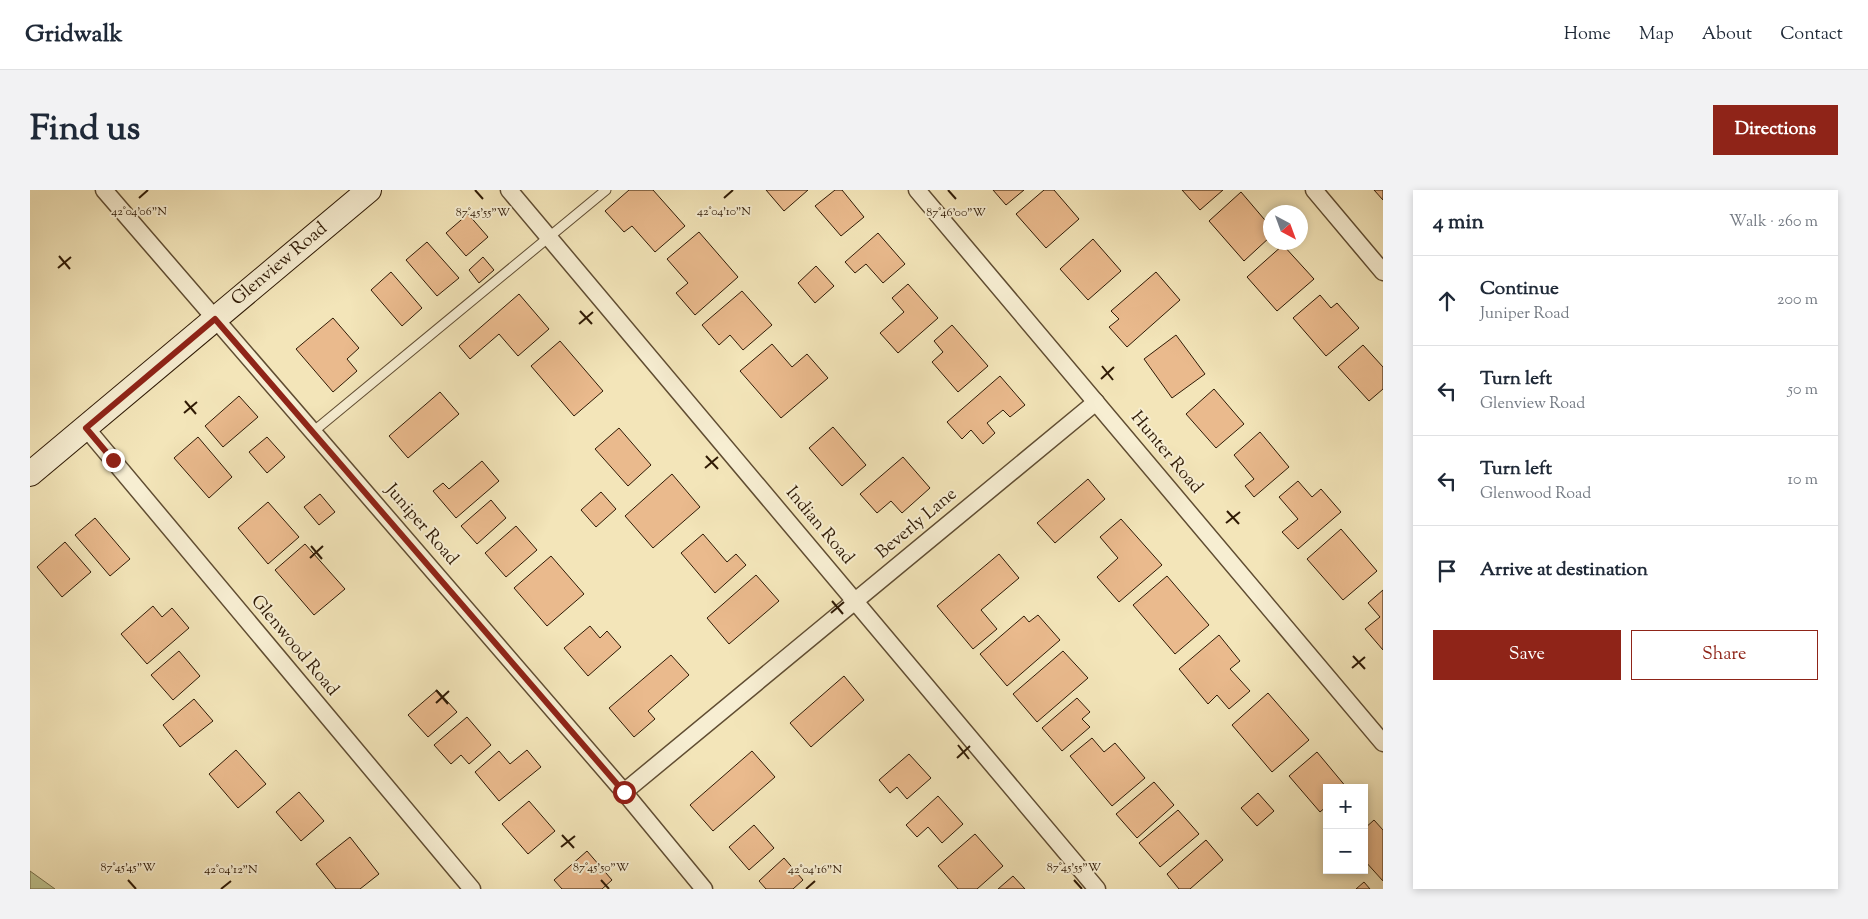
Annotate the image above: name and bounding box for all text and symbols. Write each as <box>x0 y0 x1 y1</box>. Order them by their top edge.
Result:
text: Gridwalk <box>25 18 123 52</box>
text: Home <box>1564 22 1611 48</box>
text: Map <box>1639 22 1674 48</box>
text: About <box>1702 22 1752 48</box>
text: Contact <box>1780 22 1843 48</box>
text: Find us <box>30 105 140 156</box>
button: Directions <box>1713 105 1838 155</box>
text: 42°04'06"N <box>111 203 167 221</box>
text: 42°04'10"N <box>697 203 751 221</box>
text: 87°45'55"W <box>456 204 511 222</box>
text: 87°46'00"W <box>926 204 986 222</box>
north arrow <box>1263 205 1308 250</box>
text: 4 min <box>1433 208 1484 238</box>
text: Walk · 260 m <box>1729 211 1818 234</box>
street label: Glenview Road <box>226 217 334 313</box>
text: Continue <box>1480 276 1559 303</box>
icon: ahead <box>1433 287 1461 315</box>
text: 200 m <box>1777 289 1818 312</box>
text: Juniper Road <box>1480 303 1570 326</box>
text: Turn left <box>1480 366 1552 393</box>
icon: left <box>1433 377 1461 405</box>
text: 50 m <box>1787 379 1818 402</box>
text: Glenview Road <box>1480 393 1585 416</box>
street label: Hunter Road <box>1124 406 1208 500</box>
route end <box>102 449 125 472</box>
text: Turn left <box>1480 456 1552 483</box>
icon: left <box>1433 467 1461 495</box>
text: 10 m <box>1788 469 1818 492</box>
street label: Juniper Road <box>378 478 464 572</box>
street label: Indian Road <box>779 481 859 571</box>
street label: Beverly Lane <box>871 482 963 566</box>
text: Glenwood Road <box>1480 483 1591 506</box>
icon: arrive <box>1433 557 1461 585</box>
text: Arrive at destination <box>1480 557 1648 584</box>
street label: Glenwood Road <box>244 590 344 702</box>
button: Save <box>1433 630 1621 680</box>
button: Share <box>1631 630 1818 680</box>
route start <box>613 781 636 804</box>
map controls <box>1323 784 1368 874</box>
button: + <box>1323 784 1368 829</box>
button: − <box>1323 829 1368 874</box>
text: 87°45'45"W <box>100 859 156 877</box>
text: 87°45'50"W <box>573 859 630 877</box>
text: 87°45'55"W <box>1047 859 1102 877</box>
text: 42°04'12"N <box>204 861 258 879</box>
text: 42°04'16"N <box>788 861 842 879</box>

